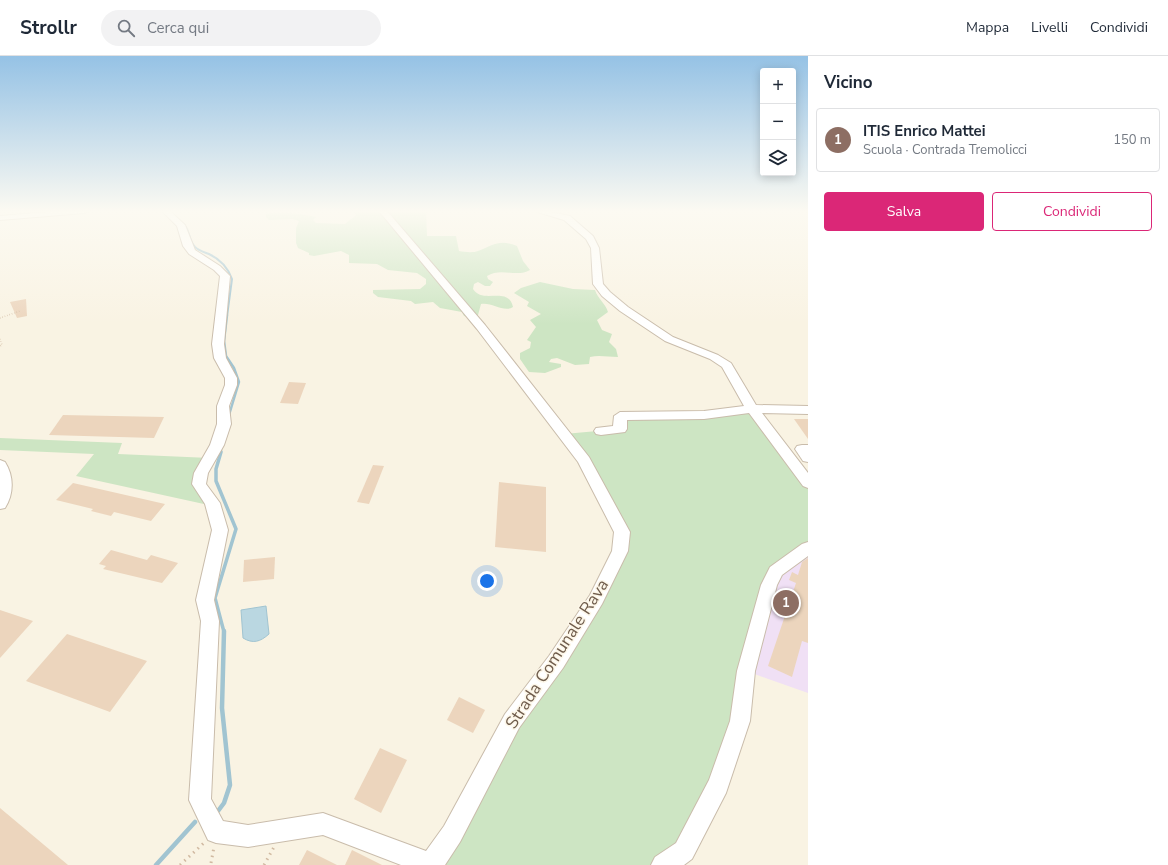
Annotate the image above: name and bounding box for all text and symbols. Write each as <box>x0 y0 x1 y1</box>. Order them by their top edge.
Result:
search box <box>101 10 381 46</box>
text: Strollr <box>20 15 77 41</box>
icon: search <box>115 17 137 39</box>
text: Cerca qui <box>147 18 209 38</box>
text: Mappa <box>966 18 1009 37</box>
text: Livelli <box>1031 18 1068 37</box>
text: Condividi <box>1090 18 1148 37</box>
map controls <box>760 68 796 176</box>
button: + <box>760 68 796 104</box>
text: Vicino <box>824 71 873 94</box>
button: − <box>760 104 796 140</box>
text: ITIS Enrico Mattei <box>863 121 986 141</box>
text: 1 <box>834 131 842 149</box>
text: 150 m <box>1113 131 1151 149</box>
button: layers <box>760 140 796 176</box>
text: Scuola · Contrada Tremolicci <box>863 141 1027 159</box>
button: Salva <box>824 192 984 231</box>
button: Condividi <box>992 192 1152 231</box>
your location <box>477 571 497 591</box>
street label: Strada Comunale Rava <box>500 575 614 733</box>
pin: 1 <box>773 588 799 618</box>

